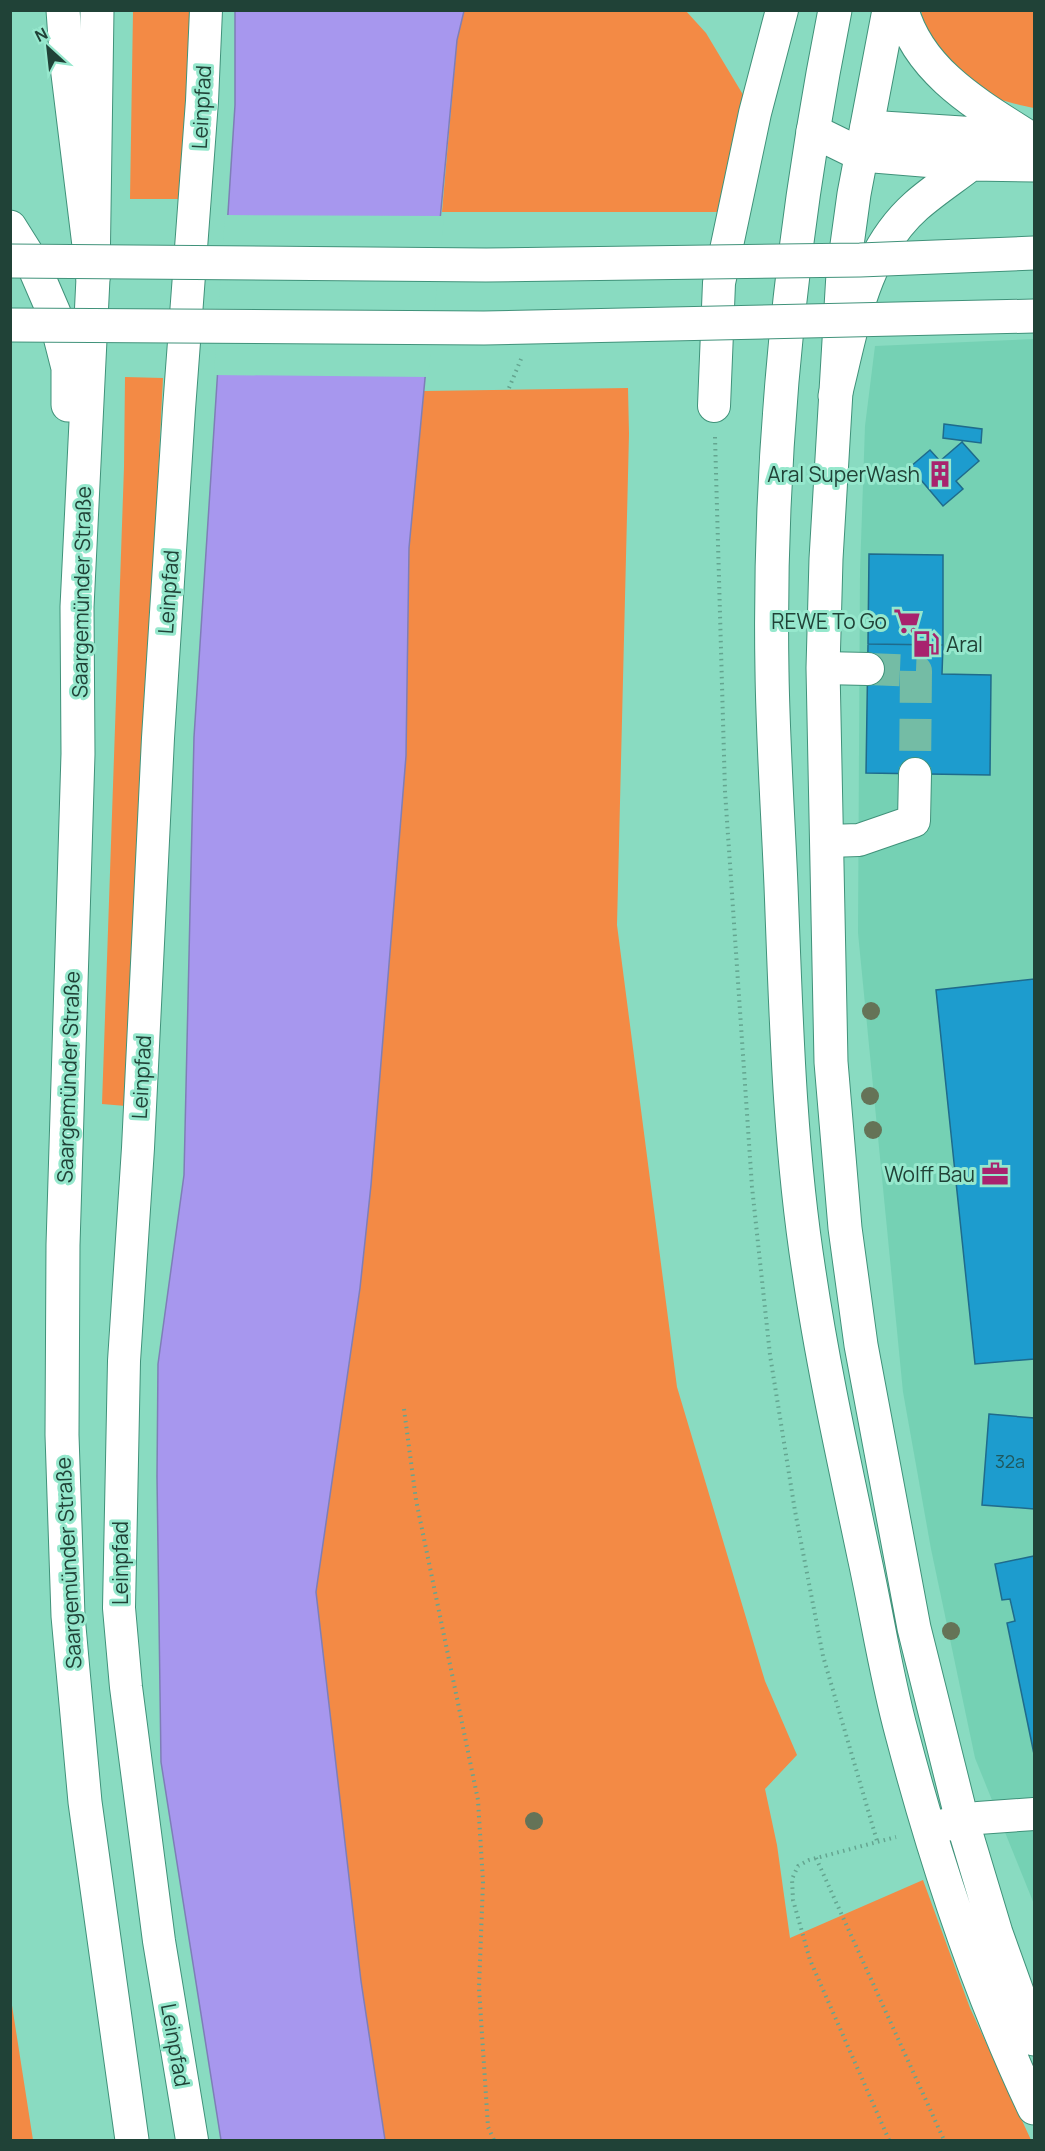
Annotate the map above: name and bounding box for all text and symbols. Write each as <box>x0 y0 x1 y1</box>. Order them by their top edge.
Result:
north arrow <box>18 18 78 78</box>
text: N <box>31 22 51 47</box>
street label: Leinpfad <box>185 64 217 150</box>
building icon: Aral SuperWash <box>925 459 955 489</box>
place label: Aral SuperWash <box>767 460 920 488</box>
street label: Saargemünder Straße <box>65 486 97 698</box>
street label: Leinpfad <box>151 549 185 635</box>
supermarket icon: REWE To Go <box>892 606 922 636</box>
place label: REWE To Go <box>771 607 887 635</box>
fuel station icon: Aral <box>911 629 941 659</box>
place label: Aral <box>946 630 983 658</box>
street label: Saargemünder Straße <box>50 971 86 1183</box>
street label: Leinpfad <box>125 1034 157 1120</box>
office icon: Wolff Bau <box>980 1159 1010 1189</box>
place label: Wolff Bau <box>884 1160 975 1188</box>
house number: 32a <box>995 1449 1025 1473</box>
street label: Saargemünder Straße <box>48 1456 88 1670</box>
street label: Leinpfad <box>106 1521 134 1605</box>
street label: Leinpfad <box>155 2001 197 2089</box>

